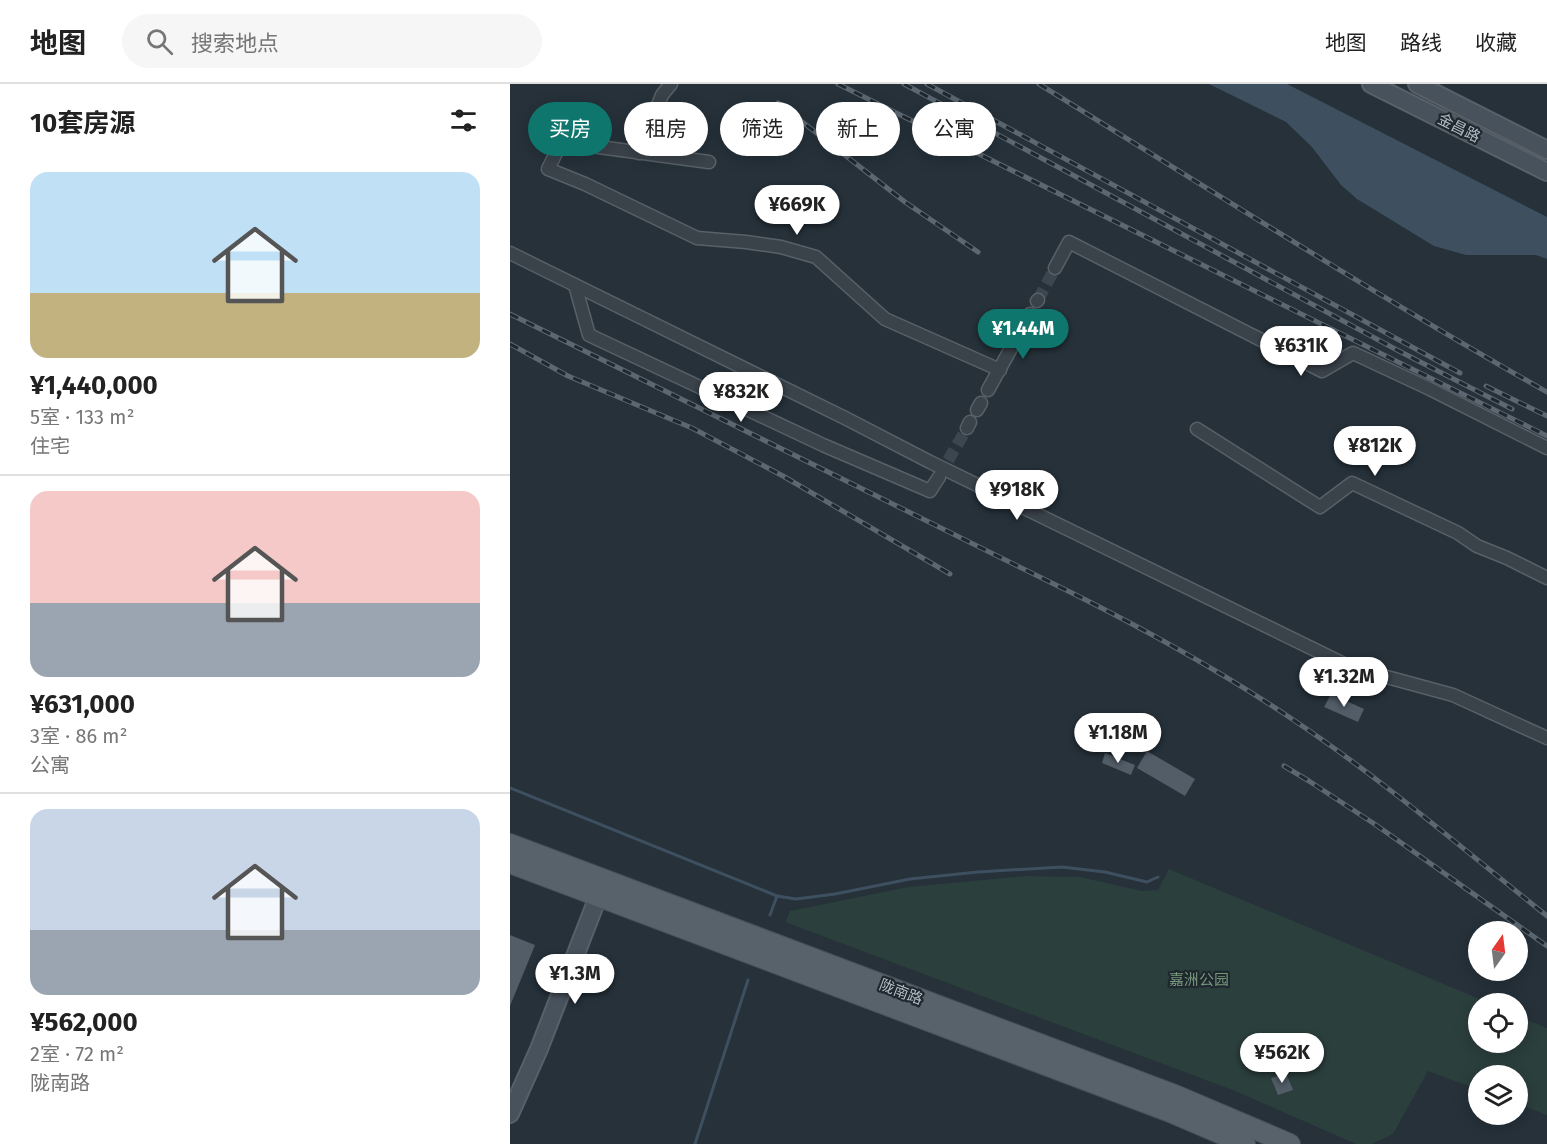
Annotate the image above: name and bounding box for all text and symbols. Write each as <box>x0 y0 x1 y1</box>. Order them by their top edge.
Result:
search box <box>122 14 542 68</box>
icon: search <box>143 25 176 58</box>
text: 地图 <box>30 27 86 60</box>
text: 搜索地点 <box>191 30 279 57</box>
text: 地图 <box>1325 30 1367 56</box>
text: 路线 <box>1400 30 1442 56</box>
text: 收藏 <box>1475 30 1517 56</box>
chip: 买房 <box>528 102 612 156</box>
chip: 租房 <box>624 102 708 156</box>
chip: 筛选 <box>720 102 804 156</box>
chip: 新上 <box>816 102 900 156</box>
chip: 公寓 <box>912 102 996 156</box>
icon: filters <box>447 104 480 137</box>
text: 10套房源 <box>30 108 135 139</box>
street label: 金昌路 <box>1435 110 1483 146</box>
pin: ¥669K <box>755 185 839 236</box>
text: ¥669K <box>769 192 825 216</box>
icon: home <box>201 211 309 319</box>
pin: ¥1.44M <box>974 309 1072 360</box>
text: ¥1.44M <box>992 316 1054 340</box>
pin: ¥631K <box>1259 326 1343 377</box>
text: ¥631K <box>1274 333 1328 357</box>
text: ¥1,440,000 <box>30 370 158 401</box>
pin: ¥832K <box>699 372 783 423</box>
text: ¥832K <box>713 379 769 403</box>
text: 5室 · 133 m² <box>30 405 134 429</box>
pin: ¥812K <box>1333 426 1417 477</box>
text: ¥812K <box>1348 433 1402 457</box>
text: 住宅 <box>30 434 70 458</box>
pin: ¥918K <box>975 470 1059 521</box>
text: ¥918K <box>989 477 1045 501</box>
icon: home <box>201 530 309 638</box>
pin: ¥1.32M <box>1295 657 1393 708</box>
text: ¥1.32M <box>1313 664 1375 688</box>
text: ¥631,000 <box>30 689 135 720</box>
pin: ¥1.18M <box>1069 713 1167 764</box>
text: ¥1.18M <box>1088 720 1148 744</box>
text: 3室 · 86 m² <box>30 724 127 748</box>
text: 公寓 <box>30 753 70 777</box>
icon: home <box>201 848 309 956</box>
north arrow <box>1468 921 1528 981</box>
map controls <box>1468 921 1528 1125</box>
pin: ¥1.3M <box>533 954 617 1005</box>
text: ¥1.3M <box>549 961 601 985</box>
park label: 嘉洲公园 <box>1169 971 1229 989</box>
street label: 陇南路 <box>877 976 925 1008</box>
button: locate <box>1468 993 1528 1053</box>
text: ¥562,000 <box>30 1007 138 1038</box>
pin: ¥562K <box>1240 1033 1324 1084</box>
text: ¥562K <box>1254 1040 1310 1064</box>
text: 2室 · 72 m² <box>30 1042 124 1066</box>
button: layers <box>1468 1065 1528 1125</box>
text: 陇南路 <box>30 1071 90 1095</box>

